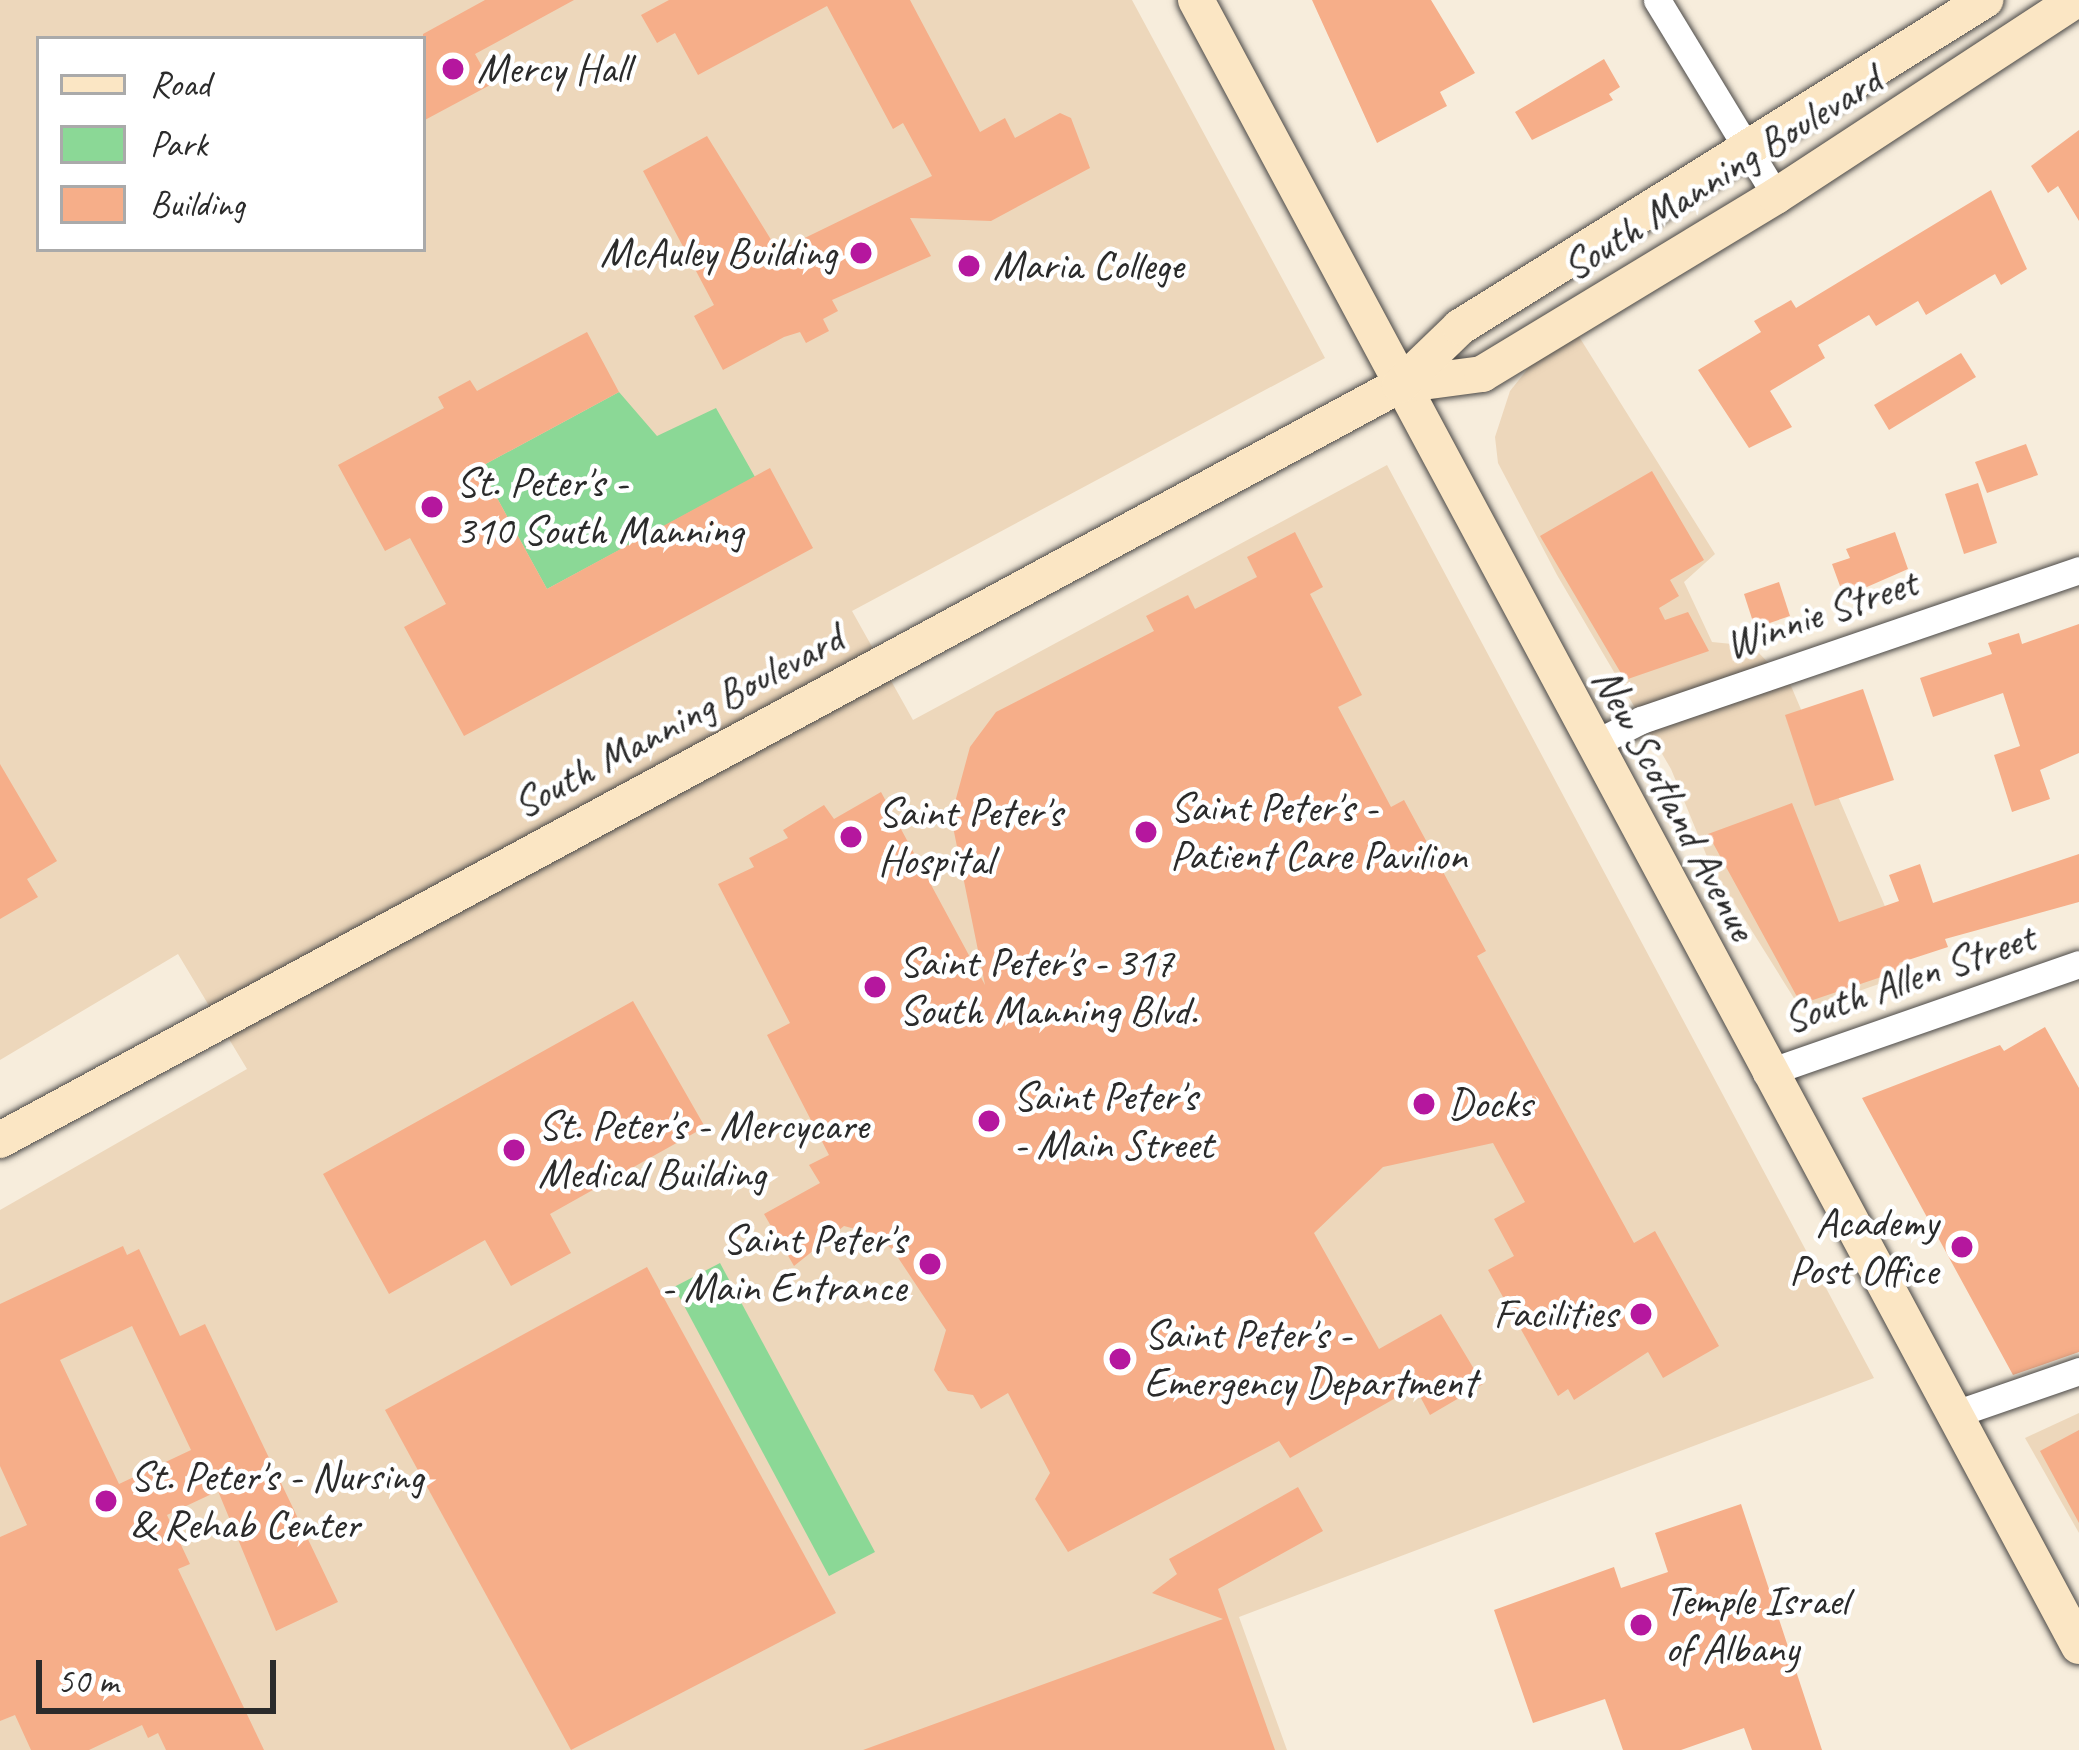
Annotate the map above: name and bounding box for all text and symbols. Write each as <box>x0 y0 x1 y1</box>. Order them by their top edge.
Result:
legend <box>36 36 426 252</box>
place label: Mercy Hall <box>477 44 631 94</box>
street label: South Manning Boulevard <box>1552 55 1892 293</box>
marker: Mercy Hall <box>440 56 466 82</box>
text: Road <box>150 61 210 107</box>
text: Park <box>150 121 207 167</box>
text: Building <box>150 181 245 227</box>
place label: McAuley Building <box>600 228 837 278</box>
marker: McAuley Building <box>848 240 874 266</box>
place label: Maria College <box>993 241 1183 291</box>
marker: Maria College <box>956 253 982 279</box>
place label: St. Peter's - 310 South Manning <box>456 458 744 556</box>
marker: St. Peter's - 310 South Manning <box>419 494 445 520</box>
street label: Winnie Street <box>1718 558 1924 670</box>
street label: South Manning Boulevard <box>503 613 853 831</box>
street label: New Scotland Avenue <box>1581 660 1767 948</box>
place label: Saint Peter's - Patient Care Pavilion <box>1170 783 1467 882</box>
place label: Saint Peter's Hospital <box>878 788 1061 886</box>
marker: Saint Peter's - Patient Care Pavilion <box>1133 819 1159 845</box>
marker: Saint Peter's Hospital <box>835 821 867 853</box>
street label: South Allen Street <box>1776 912 2042 1046</box>
place label: Saint Peter's - 317 South Manning Blvd. <box>899 938 1199 1036</box>
marker: Saint Peter's - 317 South Manning Blvd. <box>862 974 888 1000</box>
place label: Saint Peter's - Main Street <box>1013 1072 1214 1170</box>
place label: Docks <box>1448 1079 1532 1129</box>
marker: Docks <box>1411 1091 1437 1117</box>
place label: St. Peter's - Mercycare Medical Building <box>538 1101 868 1200</box>
marker: Saint Peter's - Main Street <box>976 1108 1002 1134</box>
marker: St. Peter's - Mercycare Medical Building <box>501 1137 527 1163</box>
place label: Academy Post Office <box>1790 1198 1938 1296</box>
place label: Saint Peter's - Main Entrance <box>661 1215 906 1314</box>
marker: Academy Post Office <box>1949 1234 1975 1260</box>
marker: Saint Peter's - Main Entrance <box>917 1251 943 1277</box>
place label: Facilities <box>1493 1289 1617 1339</box>
marker: Facilities <box>1628 1301 1654 1327</box>
place label: Saint Peter's - Emergency Department <box>1144 1310 1475 1408</box>
marker: Saint Peter's - Emergency Department <box>1107 1346 1133 1372</box>
place label: St. Peter's - Nursing & Rehab Center <box>130 1452 424 1550</box>
marker: St. Peter's - Nursing & Rehab Center <box>93 1488 119 1514</box>
place label: Temple Israel of Albany <box>1665 1576 1849 1674</box>
marker: Temple Israel of Albany <box>1628 1612 1654 1638</box>
scale bar <box>42 1636 282 1710</box>
text: 50 m <box>57 1658 118 1704</box>

